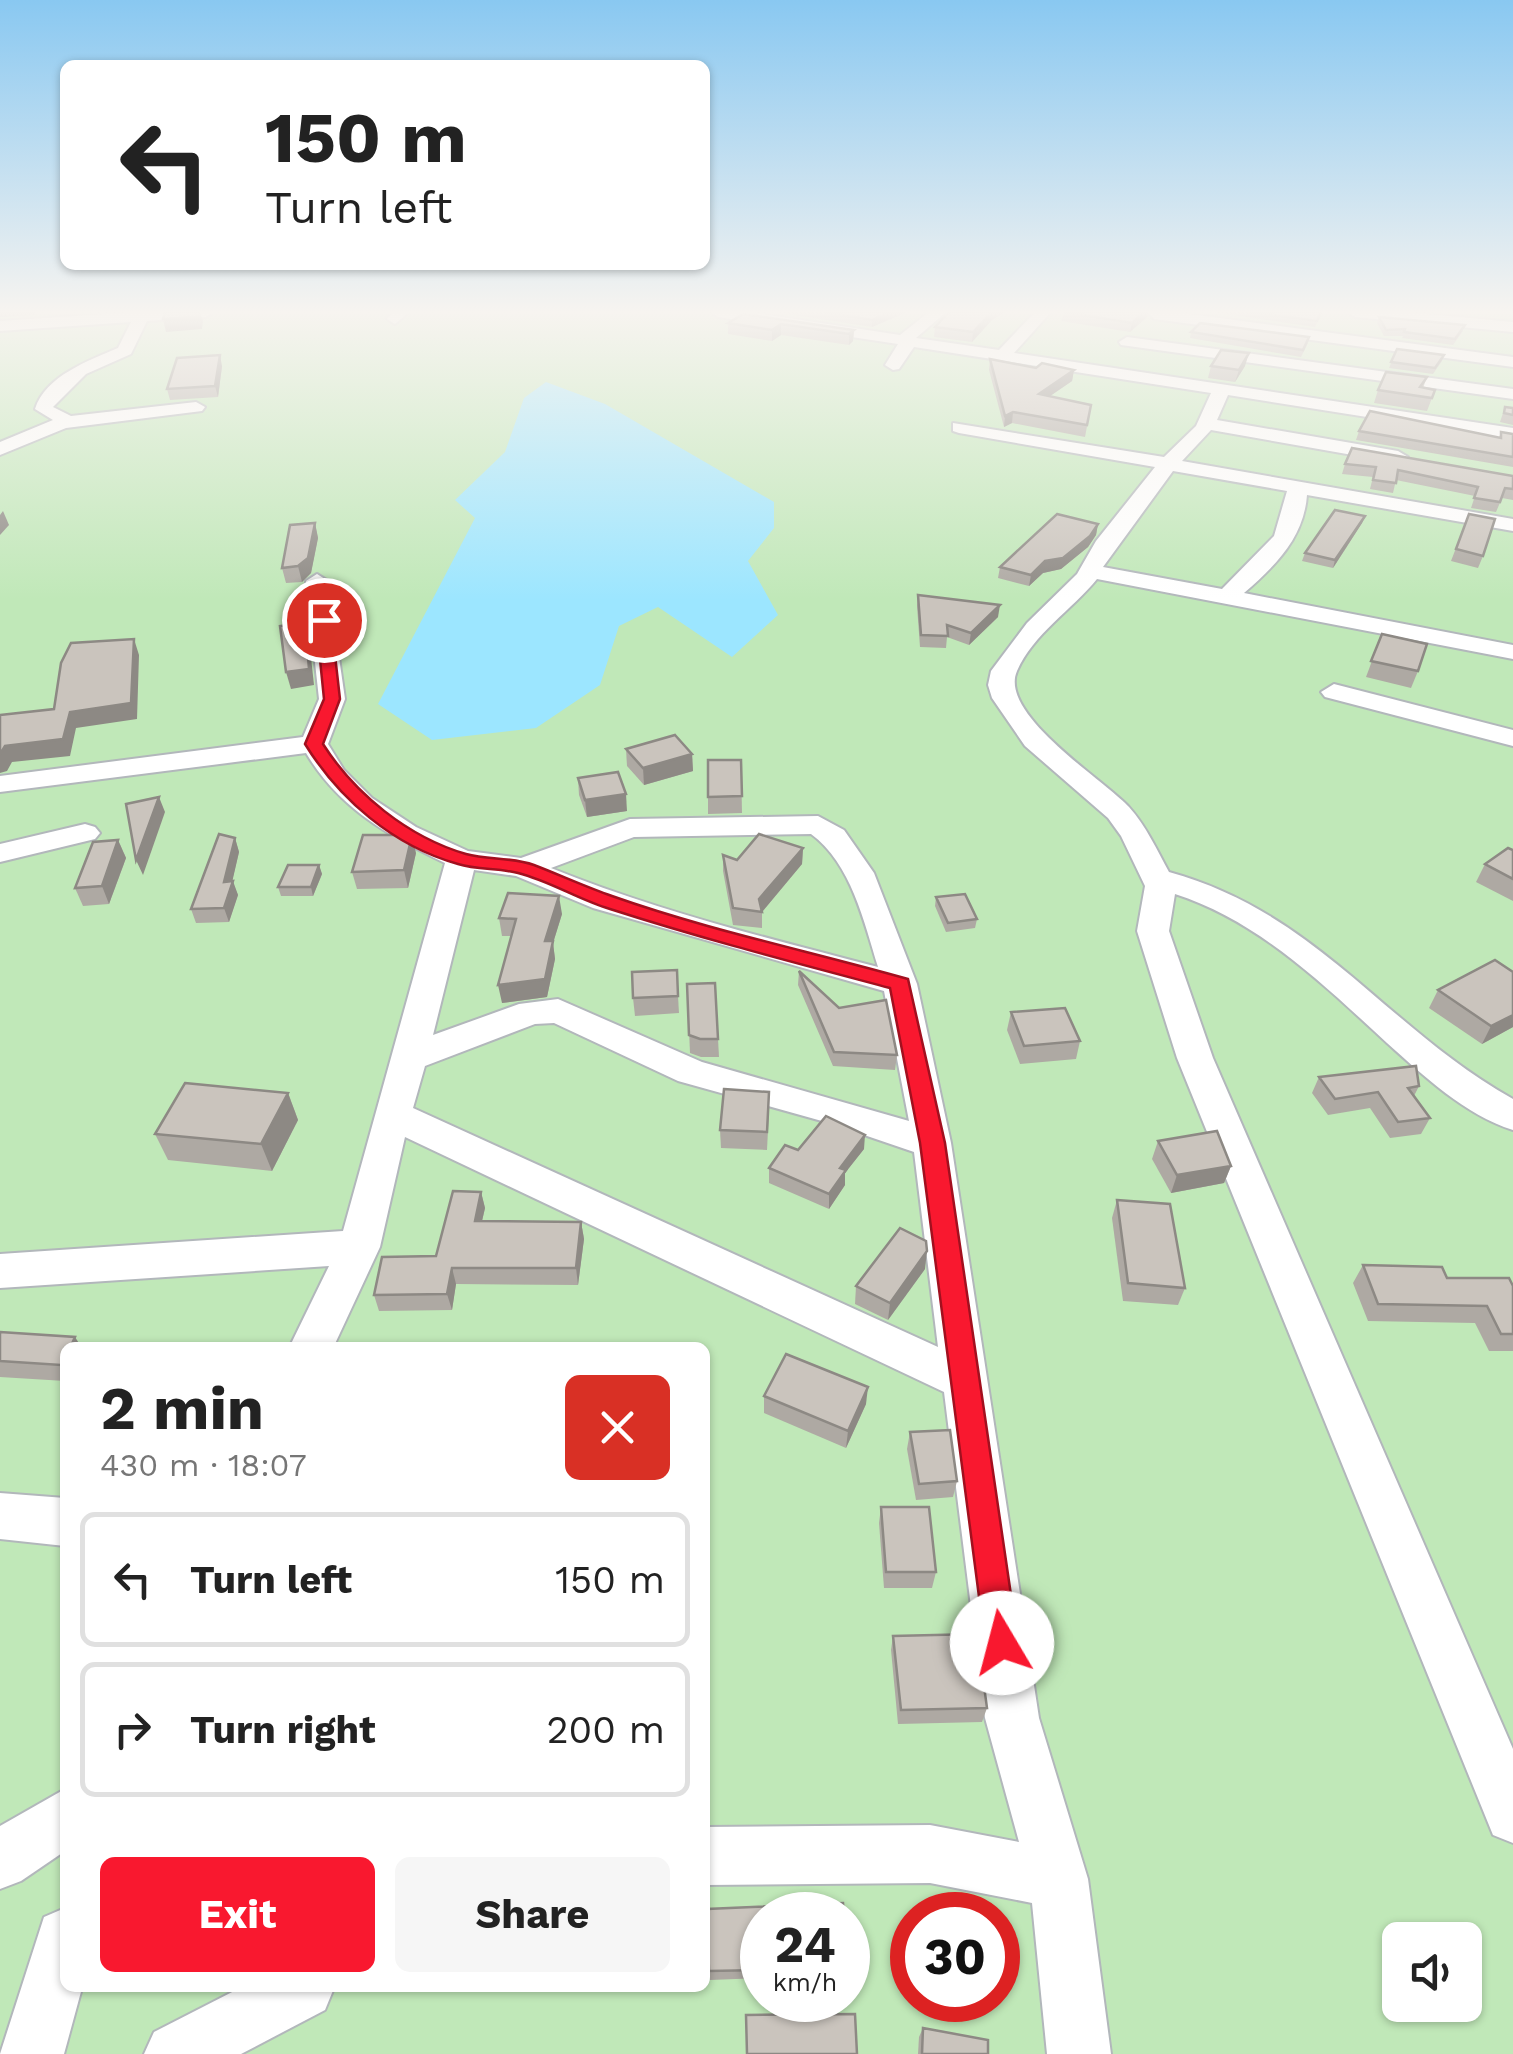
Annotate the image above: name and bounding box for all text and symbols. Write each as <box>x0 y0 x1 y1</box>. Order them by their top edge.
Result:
text: 150 m <box>265 97 467 179</box>
icon: left <box>100 100 230 230</box>
text: Turn left <box>265 181 452 234</box>
pin <box>282 578 367 663</box>
icon: arrive <box>297 593 352 648</box>
text: 2 min <box>100 1373 264 1444</box>
button: close <box>565 1375 670 1480</box>
text: 430 m · 18:07 <box>100 1446 307 1484</box>
icon: left <box>105 1552 160 1607</box>
text: Turn left <box>190 1558 352 1602</box>
text: 150 m <box>555 1558 665 1602</box>
position arrow <box>950 1591 1054 1695</box>
icon: right <box>105 1702 160 1757</box>
text: Turn right <box>190 1708 376 1752</box>
text: 200 m <box>546 1708 665 1752</box>
button: Exit <box>100 1857 375 1972</box>
button: Share <box>395 1857 670 1972</box>
speed limit sign: 30 <box>890 1892 1020 2022</box>
text: 24 <box>774 1915 836 1974</box>
map controls <box>1382 1922 1482 2022</box>
button: sound <box>1382 1922 1482 2022</box>
text: km/h <box>773 1968 837 1997</box>

